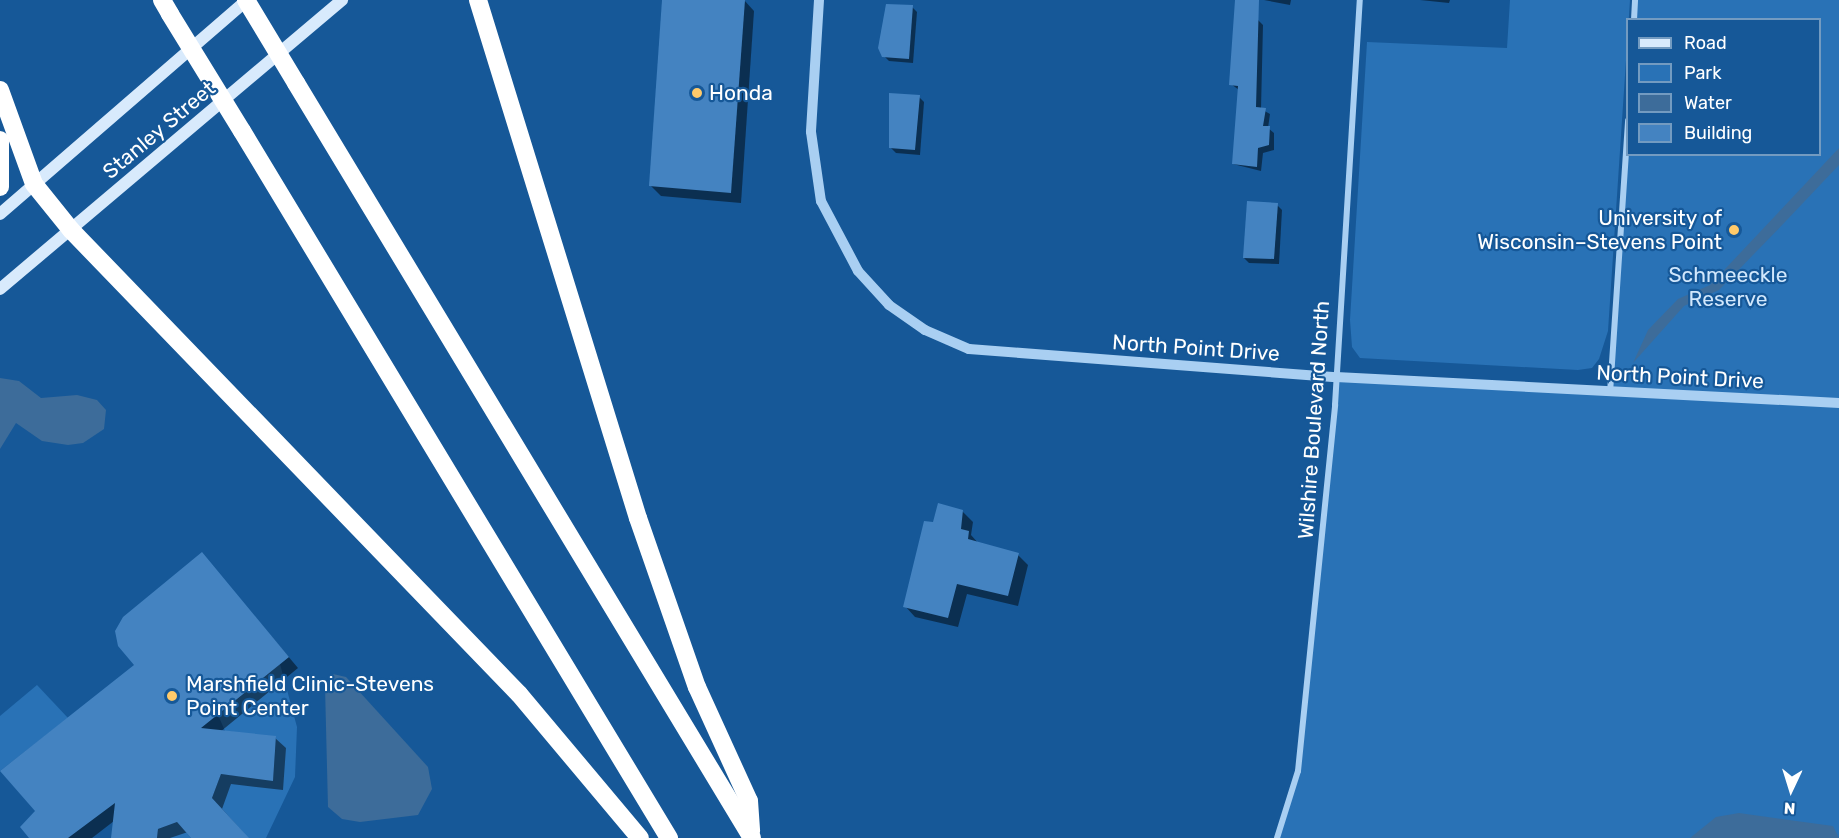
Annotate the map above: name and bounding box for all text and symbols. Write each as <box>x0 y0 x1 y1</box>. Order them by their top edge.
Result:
legend <box>1626 18 1821 156</box>
text: Road <box>1684 32 1727 54</box>
text: Park <box>1684 62 1721 84</box>
street label: Stanley Street <box>97 76 221 184</box>
place label: Honda <box>709 80 773 106</box>
marker: Honda <box>690 86 704 100</box>
text: Water <box>1684 92 1732 114</box>
text: Building <box>1684 122 1752 144</box>
place label: University of Wisconsin–Stevens Point <box>1477 205 1722 255</box>
marker: University of Wisconsin–Stevens Point <box>1727 223 1741 237</box>
park label: Schmeeckle Reserve <box>1669 262 1787 312</box>
street label: Wilshire Boulevard North <box>1293 300 1335 540</box>
street label: North Point Drive <box>1111 330 1281 366</box>
street label: North Point Drive <box>1596 360 1764 394</box>
place label: Marshfield Clinic-Stevens Point Center <box>186 671 434 721</box>
marker: Marshfield Clinic-Stevens Point Center <box>163 687 181 705</box>
north arrow <box>1761 760 1821 820</box>
text: N <box>1783 799 1796 818</box>

